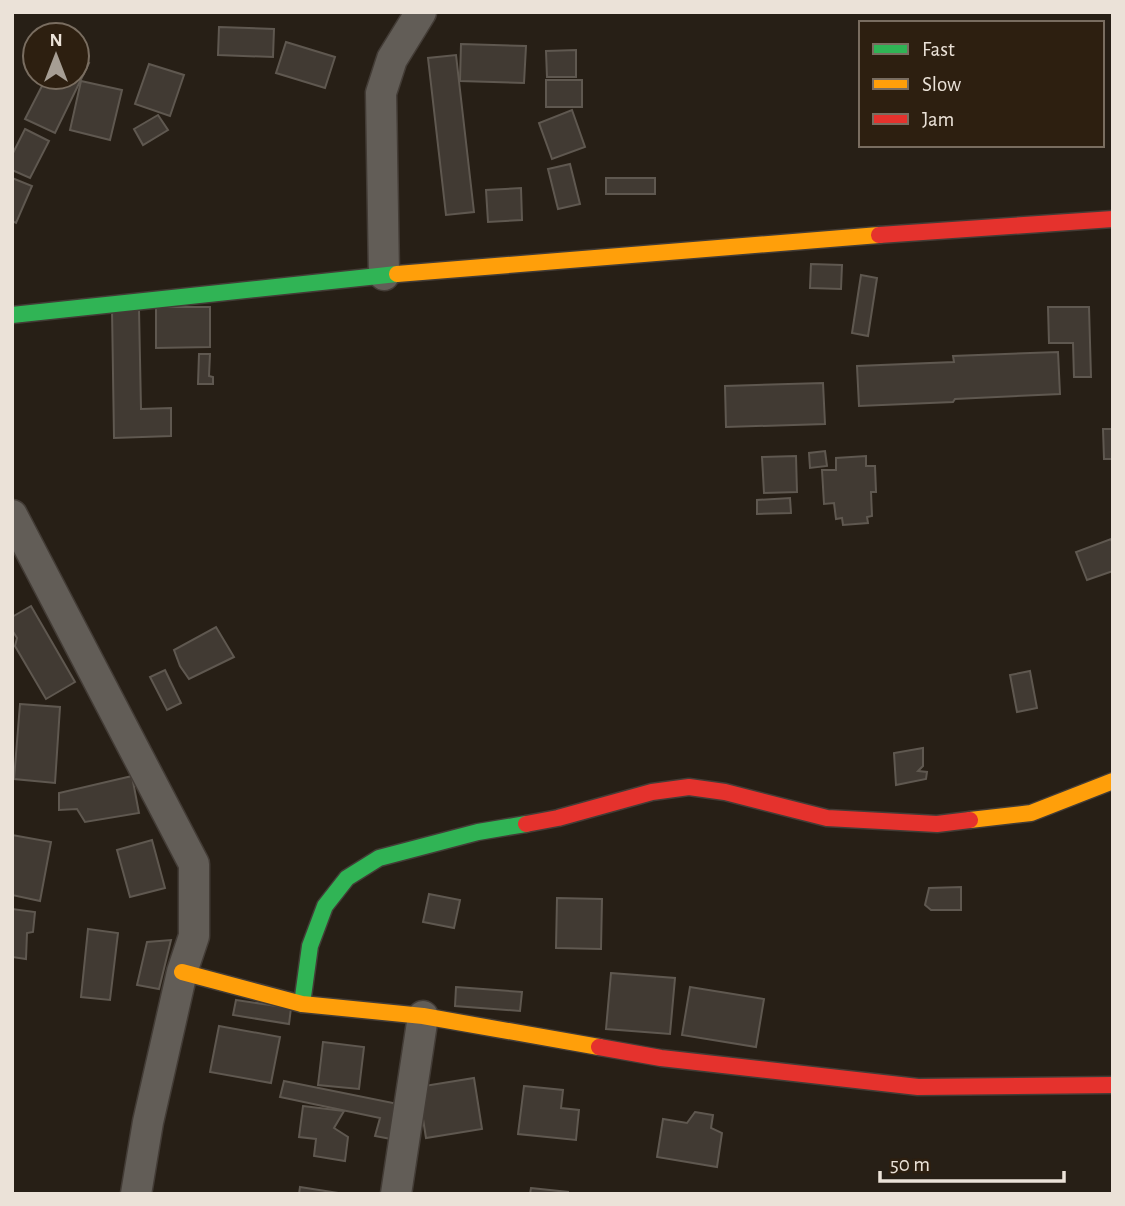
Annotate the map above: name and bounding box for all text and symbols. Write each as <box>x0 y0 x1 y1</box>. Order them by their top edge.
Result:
north arrow <box>21 21 91 91</box>
legend <box>859 21 1104 147</box>
text: N <box>49 31 63 50</box>
text: Fast <box>922 39 955 60</box>
text: Slow <box>922 74 961 95</box>
text: Jam <box>922 109 954 130</box>
scale bar <box>880 1140 1064 1184</box>
text: 50 m <box>890 1154 930 1175</box>

